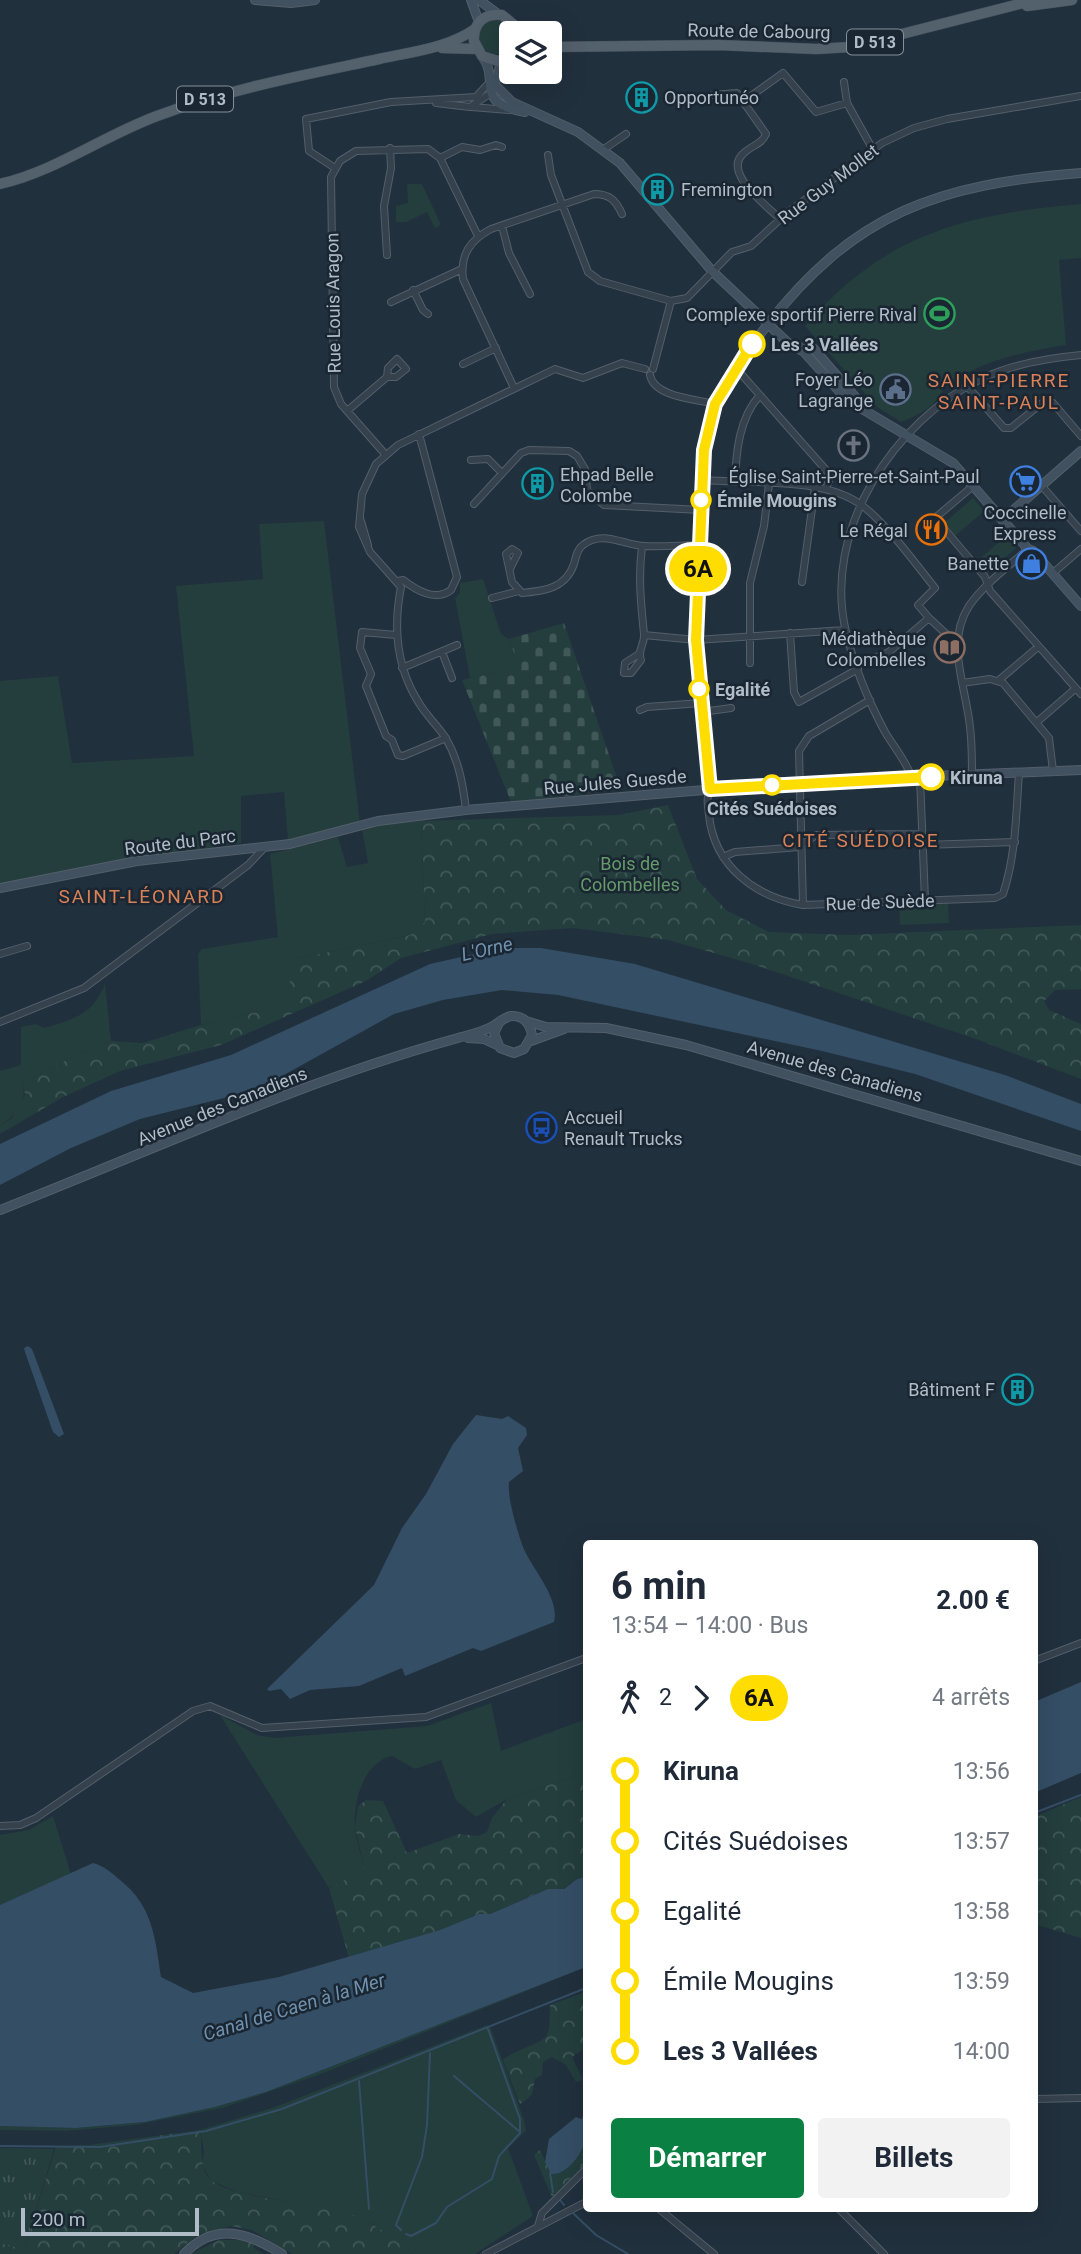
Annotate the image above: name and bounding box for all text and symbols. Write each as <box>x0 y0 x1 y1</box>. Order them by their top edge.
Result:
street label: Route de Cabourg <box>687 19 831 43</box>
map controls <box>499 21 562 84</box>
button: layers <box>499 21 562 84</box>
road number: D 513 <box>847 30 903 54</box>
building icon: Opportunéo <box>624 80 658 114</box>
road number: D 513 <box>177 86 233 111</box>
place label: Opportunéo <box>664 87 759 108</box>
street label: Rue Guy Mollet <box>774 139 882 229</box>
building icon: Fremington <box>641 172 675 206</box>
place label: Fremington <box>681 179 772 200</box>
street label: Rue Louis Aragon <box>321 233 345 373</box>
sports icon: Complexe sportif Pierre Rival <box>923 297 957 331</box>
place label: Complexe sportif Pierre Rival <box>686 304 917 325</box>
marker: Les 3 Vallées <box>739 331 765 357</box>
place label: Les 3 Vallées <box>771 334 878 355</box>
place label: Foyer Léo Lagrange <box>795 369 873 411</box>
district label: SAINT-PIERRE SAINT-PAUL <box>928 369 1070 414</box>
public building icon: Foyer Léo Lagrange <box>879 372 913 406</box>
church icon: Église Saint-Pierre-et-Saint-Paul <box>837 428 871 462</box>
place label: Ehpad Belle Colombe <box>560 464 654 506</box>
supermarket icon: Coccinelle Express <box>1008 465 1042 499</box>
place label: Église Saint-Pierre-et-Saint-Paul <box>728 466 980 487</box>
building icon: Ehpad Belle Colombe <box>520 467 554 501</box>
marker: Émile Mougins <box>691 490 711 510</box>
place label: Émile Mougins <box>717 490 837 511</box>
place label: Coccinelle Express <box>984 502 1067 544</box>
restaurant icon: Le Régal <box>914 513 948 547</box>
place label: Le Régal <box>839 520 908 541</box>
line badge: 6A <box>666 546 730 592</box>
shop icon: Banette <box>1015 546 1049 580</box>
place label: Banette <box>947 553 1009 574</box>
text: 6A <box>683 555 713 583</box>
place label: Médiathèque Colombelles <box>821 628 926 670</box>
library icon: Médiathèque Colombelles <box>932 631 966 665</box>
marker: Egalité <box>689 679 709 699</box>
place label: Egalité <box>715 679 770 700</box>
marker: Kiruna <box>918 764 944 790</box>
street label: Rue Jules Guesde <box>543 765 687 799</box>
place label: Kiruna <box>950 767 1003 788</box>
marker: Cités Suédoises <box>762 775 782 795</box>
place label: Cités Suédoises <box>707 798 837 819</box>
street label: Route du Parc <box>123 825 237 859</box>
district label: CITÉ SUÉDOISE <box>782 829 940 852</box>
park label: Bois de Colombelles <box>580 853 680 895</box>
district label: SAINT-LÉONARD <box>59 885 225 908</box>
street label: Rue de Suède <box>825 890 935 914</box>
water label: L'Orne <box>459 932 515 966</box>
street label: Avenue des Canadiens <box>745 1036 925 1106</box>
street label: Avenue des Canadiens <box>134 1062 310 1150</box>
place label: Accueil Renault Trucks <box>564 1107 683 1149</box>
bus stop icon: Accueil Renault Trucks <box>524 1110 558 1144</box>
building icon: Bâtiment F <box>1001 1372 1035 1406</box>
place label: Bâtiment F <box>908 1379 995 1400</box>
text: 6 min <box>611 1564 707 1608</box>
text: 2.00 € <box>936 1585 1010 1615</box>
text: 13:54 – 14:00 · Bus <box>611 1612 808 1639</box>
icon: walk <box>611 1679 649 1717</box>
icon: forward <box>682 1679 720 1717</box>
text: 2 <box>659 1684 672 1711</box>
text: 6A <box>744 1684 774 1712</box>
text: 4 arrêts <box>932 1684 1010 1711</box>
text: Kiruna <box>663 1756 739 1786</box>
text: 13:56 <box>953 1758 1010 1785</box>
text: Cités Suédoises <box>663 1826 848 1856</box>
text: 13:57 <box>953 1828 1010 1855</box>
text: Egalité <box>663 1896 741 1926</box>
text: 13:58 <box>953 1898 1010 1925</box>
text: Émile Mougins <box>663 1966 834 1996</box>
water label: Canal de Caen à la Mer <box>200 1968 388 2046</box>
text: 13:59 <box>953 1968 1010 1995</box>
text: Les 3 Vallées <box>663 2036 818 2066</box>
text: 14:00 <box>953 2038 1010 2065</box>
button: Démarrer <box>611 2118 804 2198</box>
button: Billets <box>818 2118 1010 2198</box>
scale bar <box>21 2205 200 2237</box>
text: 200 m <box>32 2208 85 2231</box>

